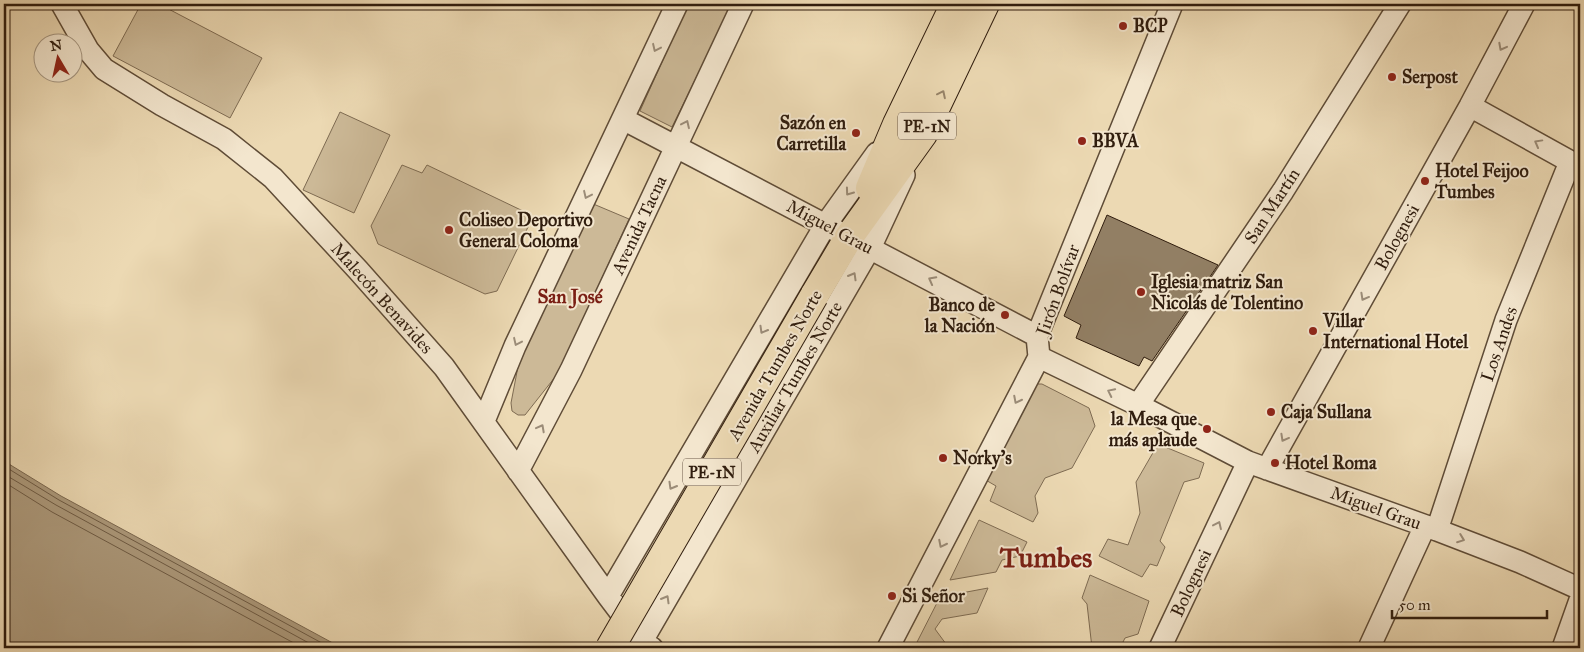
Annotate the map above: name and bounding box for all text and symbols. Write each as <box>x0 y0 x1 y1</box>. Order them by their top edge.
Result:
place label: BCP <box>1133 15 1168 37</box>
marker: BCP <box>1117 20 1129 32</box>
north arrow <box>32 32 82 82</box>
text: N <box>49 36 63 55</box>
one-way arrow <box>1498 42 1508 51</box>
one-way arrow <box>652 43 662 52</box>
place label: Serpost <box>1402 66 1458 89</box>
marker: Serpost <box>1386 71 1398 83</box>
one-way arrow <box>936 90 946 99</box>
place label: Sazón en Carretilla <box>777 112 846 155</box>
road number: PE-1N <box>898 112 956 140</box>
one-way arrow <box>680 120 691 129</box>
marker: Sazón en Carretilla <box>850 127 862 139</box>
place label: BBVA <box>1092 130 1140 152</box>
marker: BBVA <box>1076 135 1088 147</box>
one-way arrow <box>1534 140 1543 150</box>
place label: Hotel Feijoo Tumbes <box>1434 160 1529 203</box>
street label: San Martín <box>1239 164 1305 248</box>
street label: Avenida Tacna <box>606 172 672 279</box>
marker: Hotel Feijoo Tumbes <box>1419 175 1431 187</box>
one-way arrow <box>846 186 855 196</box>
one-way arrow <box>582 190 593 199</box>
street label: Miguel Grau <box>782 195 877 260</box>
street label: Bolognesi <box>1370 200 1425 274</box>
place label: Coliseo Deportivo General Coloma <box>459 209 593 252</box>
marker: Coliseo Deportivo General Coloma <box>443 224 455 236</box>
street label: Malecón Benavides <box>326 238 438 358</box>
street label: Jirón Bolívar <box>1031 241 1086 341</box>
place label: Iglesia matriz San Nicolás de Tolentino <box>1151 271 1303 314</box>
one-way arrow <box>847 273 857 282</box>
one-way arrow <box>929 276 938 286</box>
district label: San José <box>537 285 604 309</box>
street label: Avenida Tumbes Norte <box>722 286 827 445</box>
marker: Iglesia matriz San Nicolás de Tolentino <box>1135 286 1147 298</box>
one-way arrow <box>1360 291 1370 300</box>
place label: Banco de la Nación <box>924 294 995 337</box>
street label: Auxiliar Tumbes Norte <box>742 298 847 457</box>
street label: Los Andes <box>1476 304 1522 384</box>
marker: Banco de la Nación <box>999 309 1011 321</box>
place label: Villar International Hotel <box>1322 310 1469 353</box>
one-way arrow <box>760 325 770 334</box>
marker: Villar International Hotel <box>1307 325 1319 337</box>
one-way arrow <box>513 337 523 346</box>
one-way arrow <box>1107 387 1116 398</box>
one-way arrow <box>1013 395 1023 404</box>
place label: Caja Sullana <box>1281 401 1372 424</box>
marker: Caja Sullana <box>1265 406 1277 418</box>
place label: la Mesa que más aplaude <box>1108 408 1198 452</box>
marker: la Mesa que más aplaude <box>1201 423 1213 435</box>
one-way arrow <box>535 424 545 433</box>
one-way arrow <box>1281 433 1291 442</box>
place label: Norky's <box>953 447 1012 470</box>
marker: Norky's <box>937 452 949 464</box>
place label: Hotel Roma <box>1285 452 1377 474</box>
marker: Hotel Roma <box>1269 457 1281 469</box>
road number: PE-1N <box>683 458 741 486</box>
one-way arrow <box>669 480 679 489</box>
street label: Miguel Grau <box>1327 481 1425 536</box>
one-way arrow <box>1212 521 1223 530</box>
one-way arrow <box>1456 534 1464 544</box>
one-way arrow <box>938 539 948 548</box>
district label: Tumbes <box>1000 540 1092 575</box>
street label: Bolognesi <box>1166 546 1217 621</box>
place label: Si Señor <box>902 585 966 607</box>
scale bar <box>1392 587 1546 619</box>
marker: Si Señor <box>886 590 898 602</box>
one-way arrow <box>660 595 670 604</box>
text: 50 m <box>1399 596 1431 614</box>

